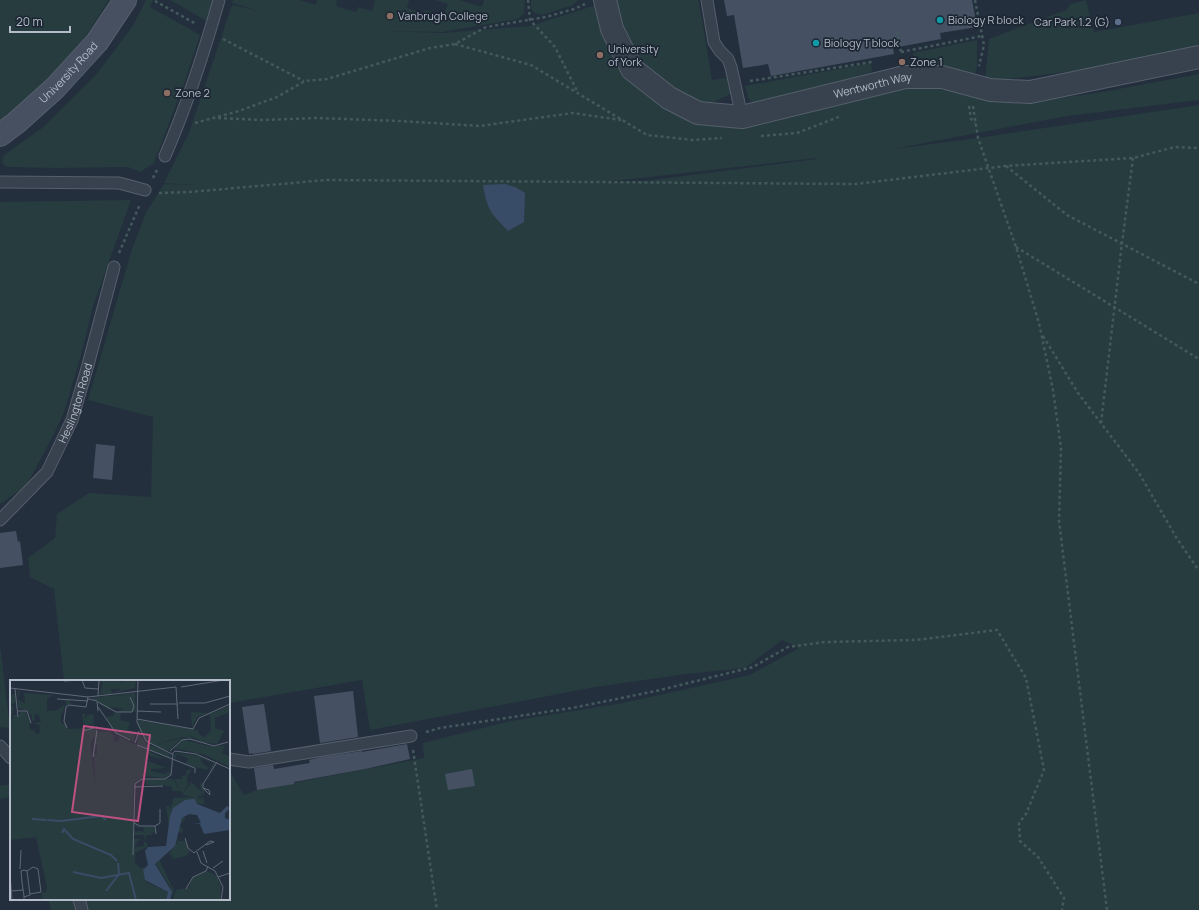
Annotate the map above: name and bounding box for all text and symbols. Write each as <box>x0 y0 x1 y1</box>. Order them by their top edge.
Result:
scale bar <box>10 8 70 34</box>
place label: Vanbrugh College <box>398 8 489 23</box>
marker: Vanbrugh College <box>385 11 395 21</box>
place label: Biology R block <box>948 12 1024 27</box>
text: 20 m <box>16 13 43 30</box>
place label: Car Park 1.2 (G) <box>1034 14 1110 29</box>
marker: Biology R block <box>935 15 945 25</box>
marker: Car Park 1.2 (G) <box>1113 17 1123 27</box>
place label: Biology T block <box>824 35 900 50</box>
street label: University Road <box>36 38 101 106</box>
marker: Biology T block <box>811 38 821 48</box>
place label: University of York <box>608 41 659 69</box>
marker: University of York <box>595 50 605 60</box>
place label: Zone 1 <box>910 54 943 69</box>
marker: Zone 1 <box>897 57 907 67</box>
street label: Wentworth Way <box>832 69 912 101</box>
place label: Zone 2 <box>175 85 210 100</box>
marker: Zone 2 <box>162 88 172 98</box>
street label: Heslington Road <box>54 361 95 445</box>
inset map <box>10 680 230 900</box>

